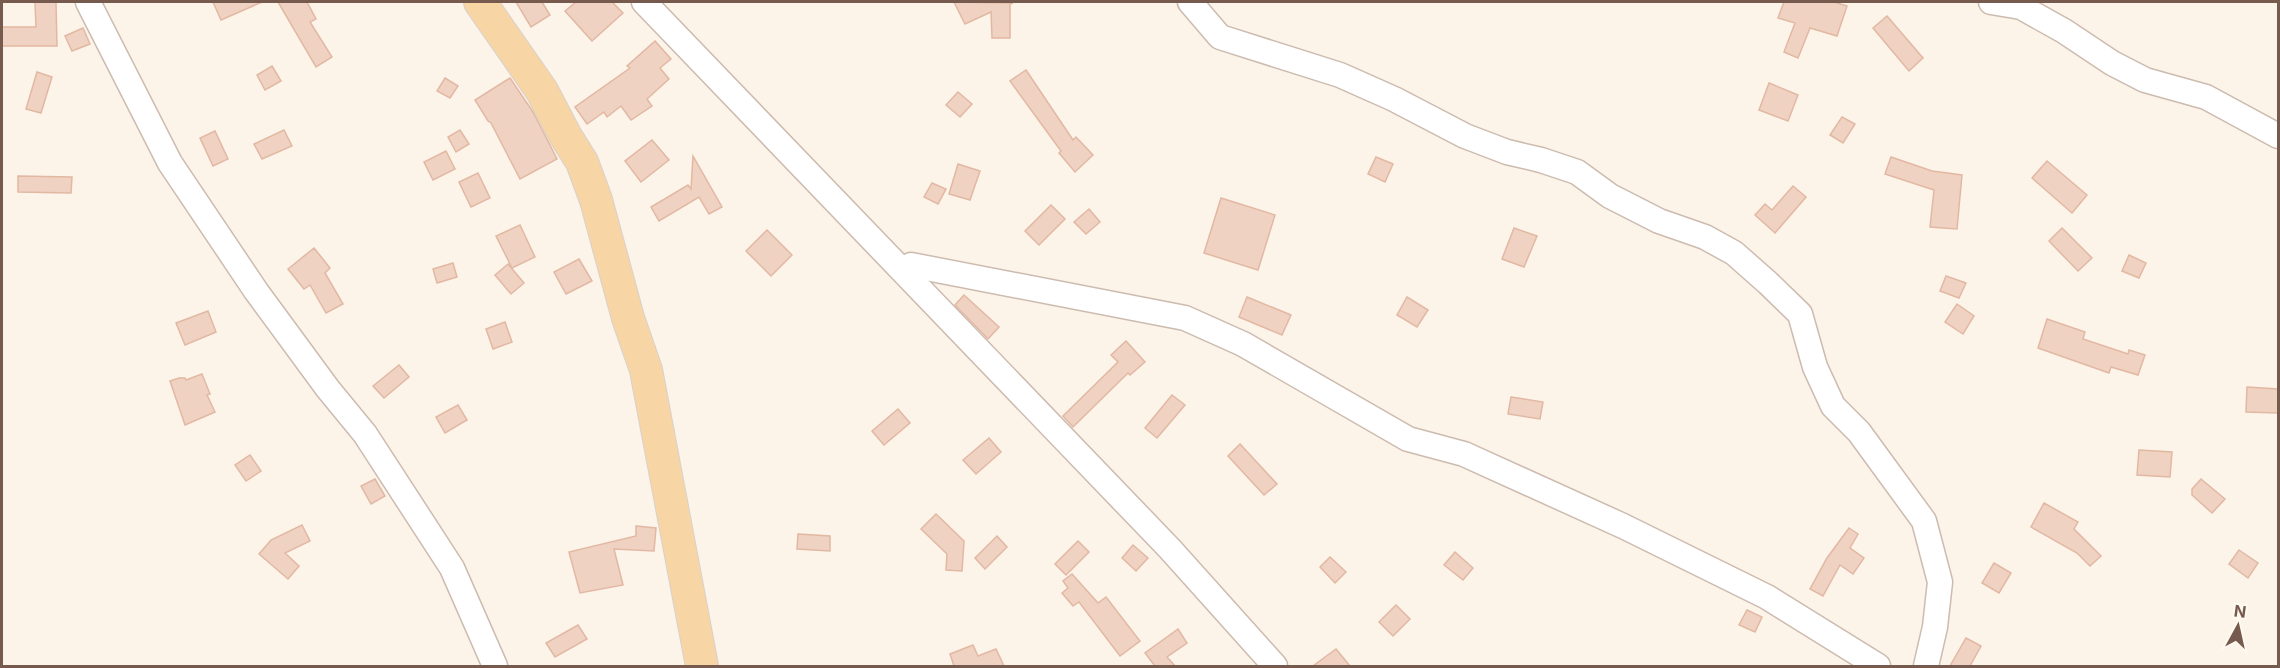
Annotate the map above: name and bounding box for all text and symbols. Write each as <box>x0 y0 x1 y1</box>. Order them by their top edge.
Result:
north arrow <box>2208 596 2268 656</box>
text: N <box>2233 600 2248 622</box>

